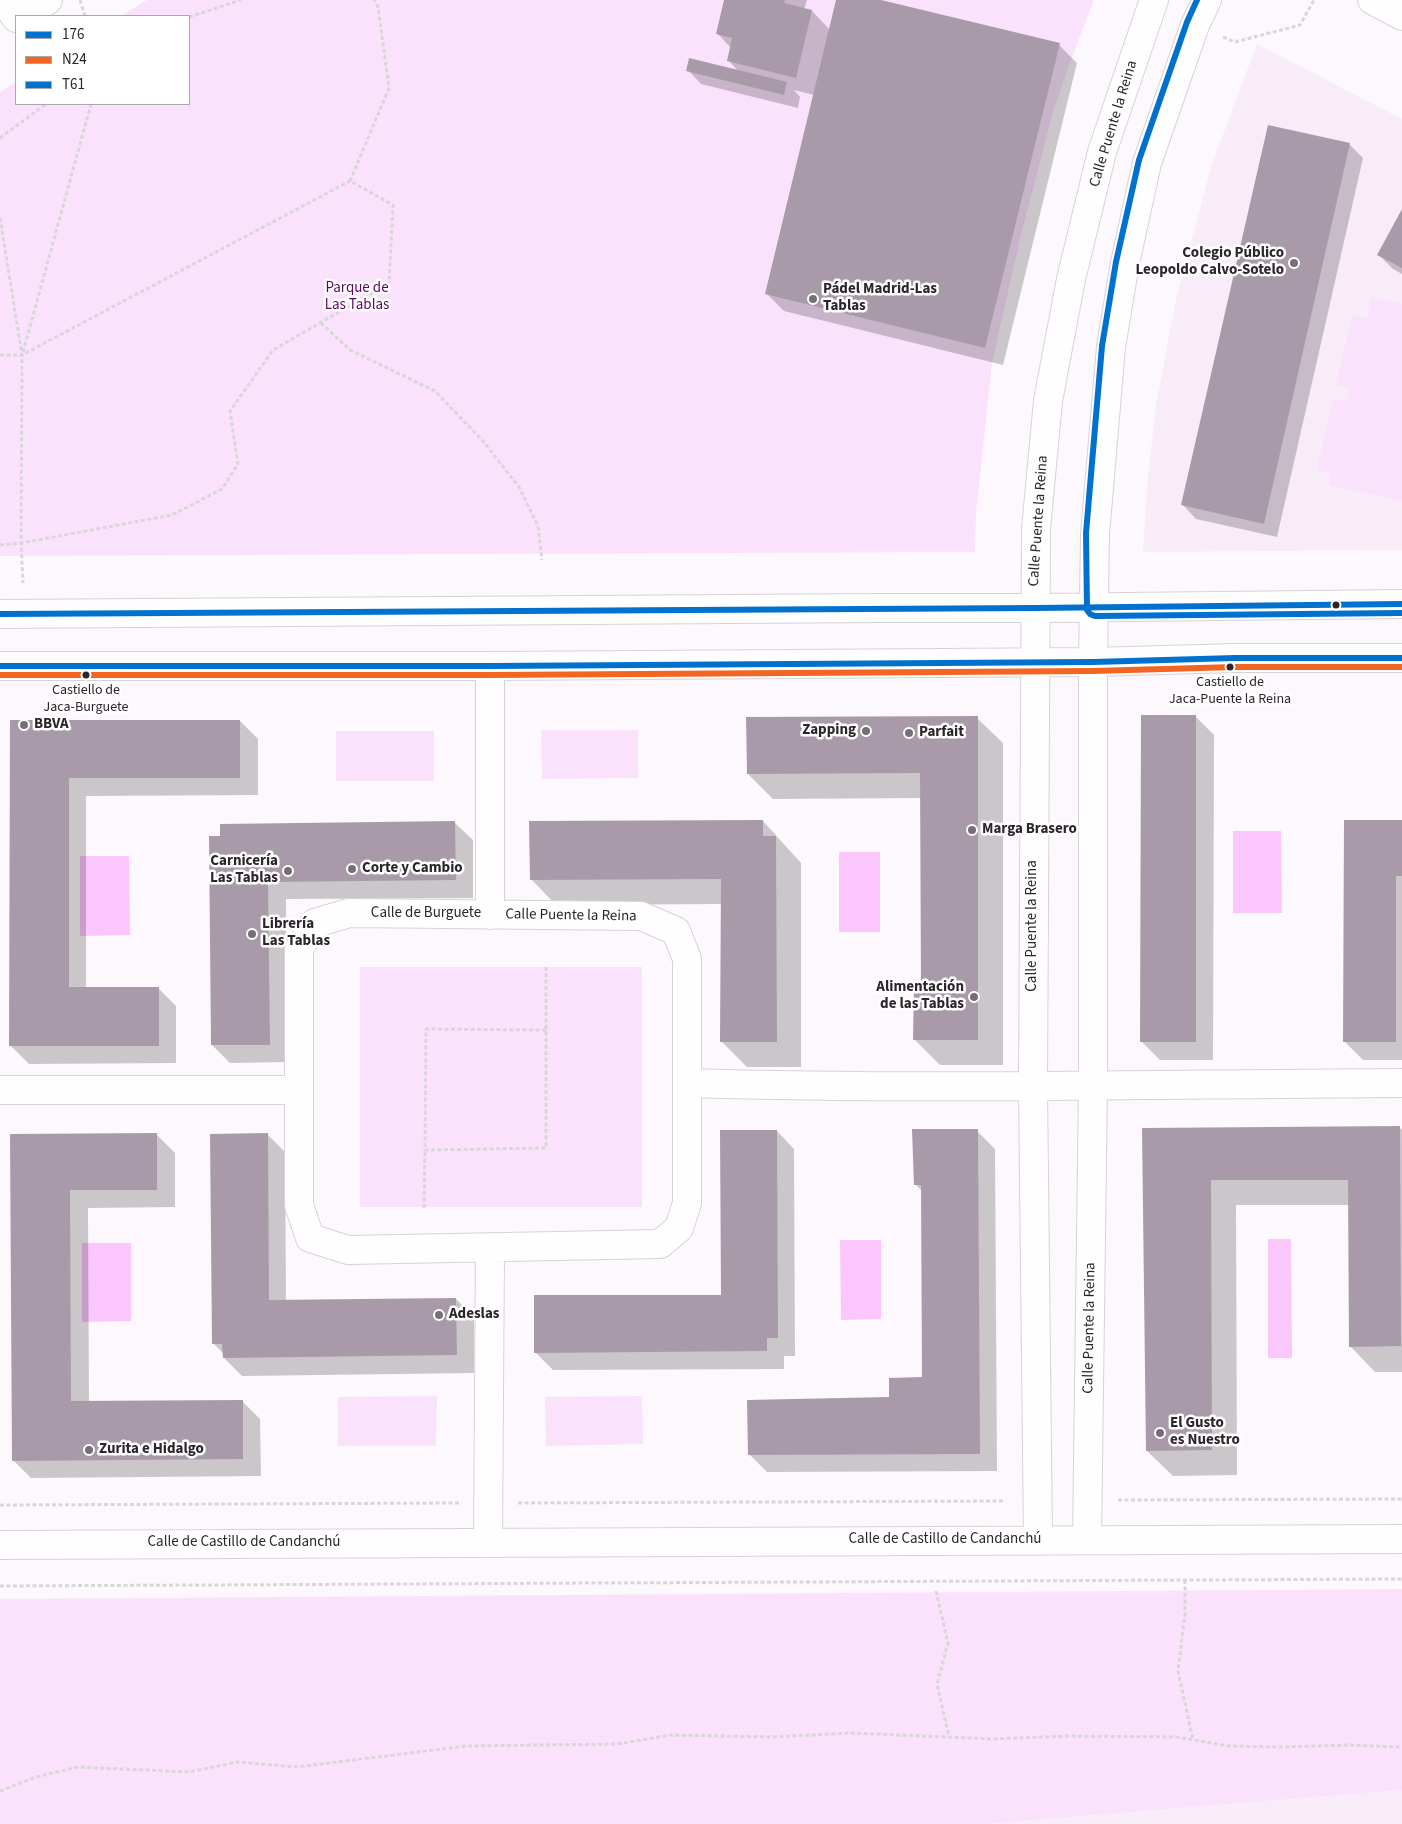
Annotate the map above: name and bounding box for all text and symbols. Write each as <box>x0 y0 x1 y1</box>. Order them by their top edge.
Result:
legend <box>15 15 190 105</box>
text: 176 <box>62 24 84 45</box>
text: N24 <box>62 49 87 70</box>
street label: Calle Puente la Reina <box>1086 59 1142 189</box>
text: T61 <box>62 74 85 95</box>
place label: Colegio Público Leopoldo Calvo-Sotelo <box>1136 245 1284 280</box>
marker: Colegio Público Leopoldo Calvo-Sotelo <box>1288 257 1300 269</box>
park label: Parque de Las Tablas <box>325 280 389 315</box>
place label: Pádel Madrid-Las Tablas <box>823 281 937 316</box>
marker: Pádel Madrid-Las Tablas <box>807 293 819 305</box>
street label: Calle Puente la Reina <box>1025 455 1053 587</box>
unlabelled marker <box>1331 600 1341 610</box>
marker: Castiello de Jaca-Puente la Reina <box>1225 662 1235 672</box>
marker: Castiello de Jaca-Burguete <box>81 670 91 680</box>
place label: Castiello de Jaca-Puente la Reina <box>1169 675 1291 708</box>
place label: Castiello de Jaca-Burguete <box>44 683 128 716</box>
place label: BBVA <box>34 716 69 734</box>
marker: BBVA <box>18 719 30 731</box>
place label: Zapping <box>802 722 856 740</box>
place label: Parfait <box>919 724 964 742</box>
marker: Zapping <box>860 725 872 737</box>
marker: Parfait <box>903 727 915 739</box>
place label: Marga Brasero <box>982 821 1077 839</box>
marker: Marga Brasero <box>966 824 978 836</box>
place label: Carnicería Las Tablas <box>210 853 278 888</box>
place label: Corte y Cambio <box>362 860 463 878</box>
street label: Calle Puente la Reina <box>1024 860 1042 992</box>
marker: Corte y Cambio <box>346 863 358 875</box>
marker: Carnicería Las Tablas <box>282 865 294 877</box>
street label: Calle de Burguete <box>371 905 481 923</box>
street label: Calle Puente la Reina <box>505 906 637 926</box>
place label: Librería Las Tablas <box>262 916 330 951</box>
marker: Librería Las Tablas <box>246 928 258 940</box>
place label: Alimentación de las Tablas <box>876 979 964 1014</box>
marker: Alimentación de las Tablas <box>968 991 980 1003</box>
street label: Calle Puente la Reina <box>1080 1262 1100 1394</box>
place label: Adeslas <box>449 1306 499 1324</box>
marker: Adeslas <box>433 1309 445 1321</box>
place label: El Gusto es Nuestro <box>1170 1415 1240 1450</box>
marker: El Gusto es Nuestro <box>1154 1427 1166 1439</box>
place label: Zurita e Hidalgo <box>99 1441 204 1459</box>
marker: Zurita e Hidalgo <box>83 1444 95 1456</box>
street label: Calle de Castillo de Candanchú <box>849 1531 1041 1549</box>
street label: Calle de Castillo de Candanchú <box>148 1534 340 1552</box>

